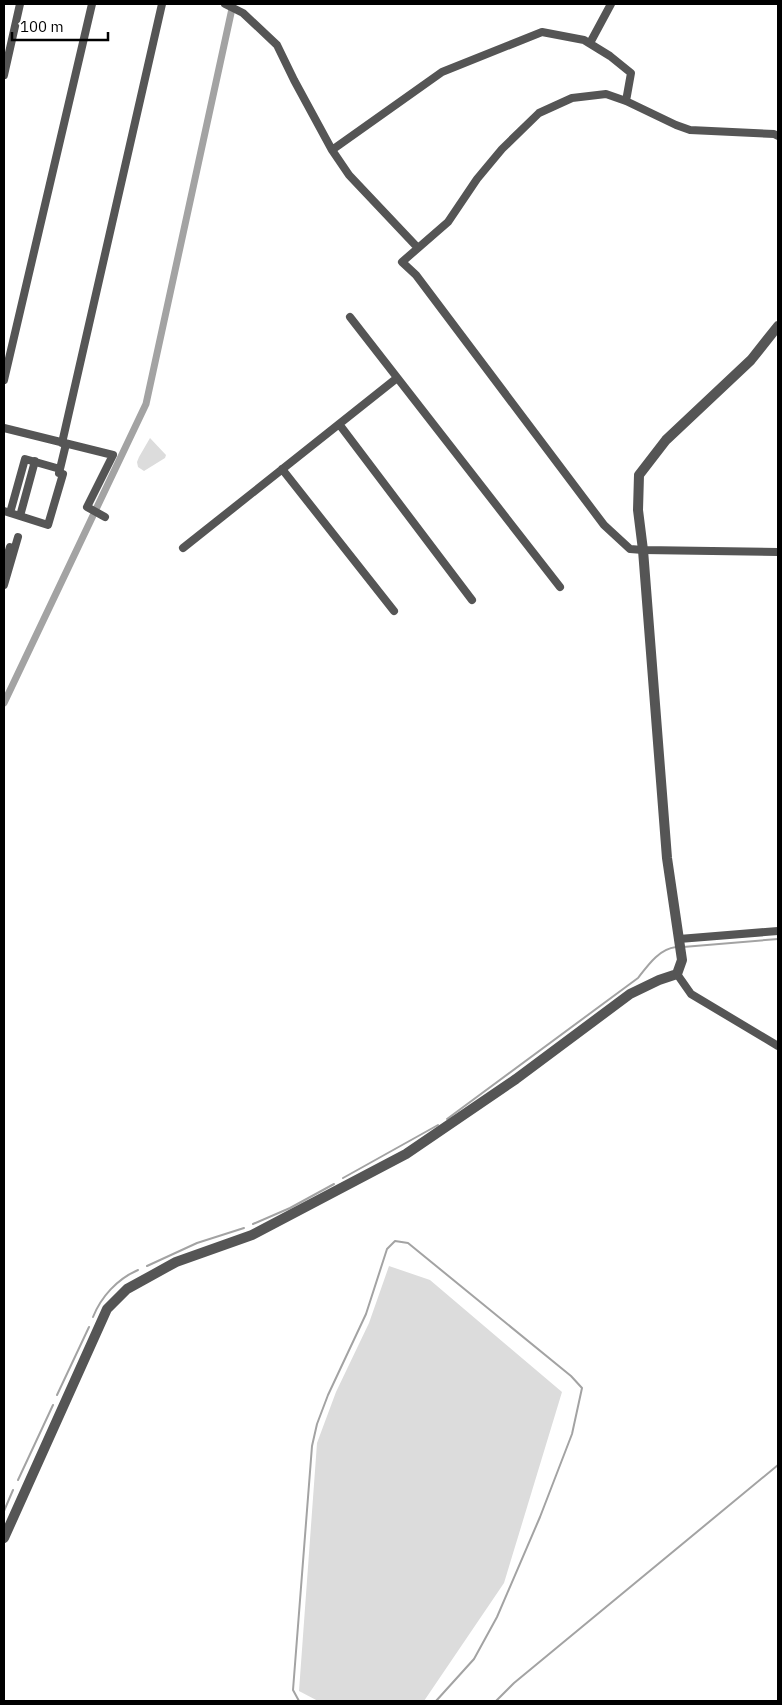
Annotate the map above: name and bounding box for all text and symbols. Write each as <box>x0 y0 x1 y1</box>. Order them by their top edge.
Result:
scale bar <box>12 10 109 42</box>
text: 100 m <box>20 17 64 36</box>

